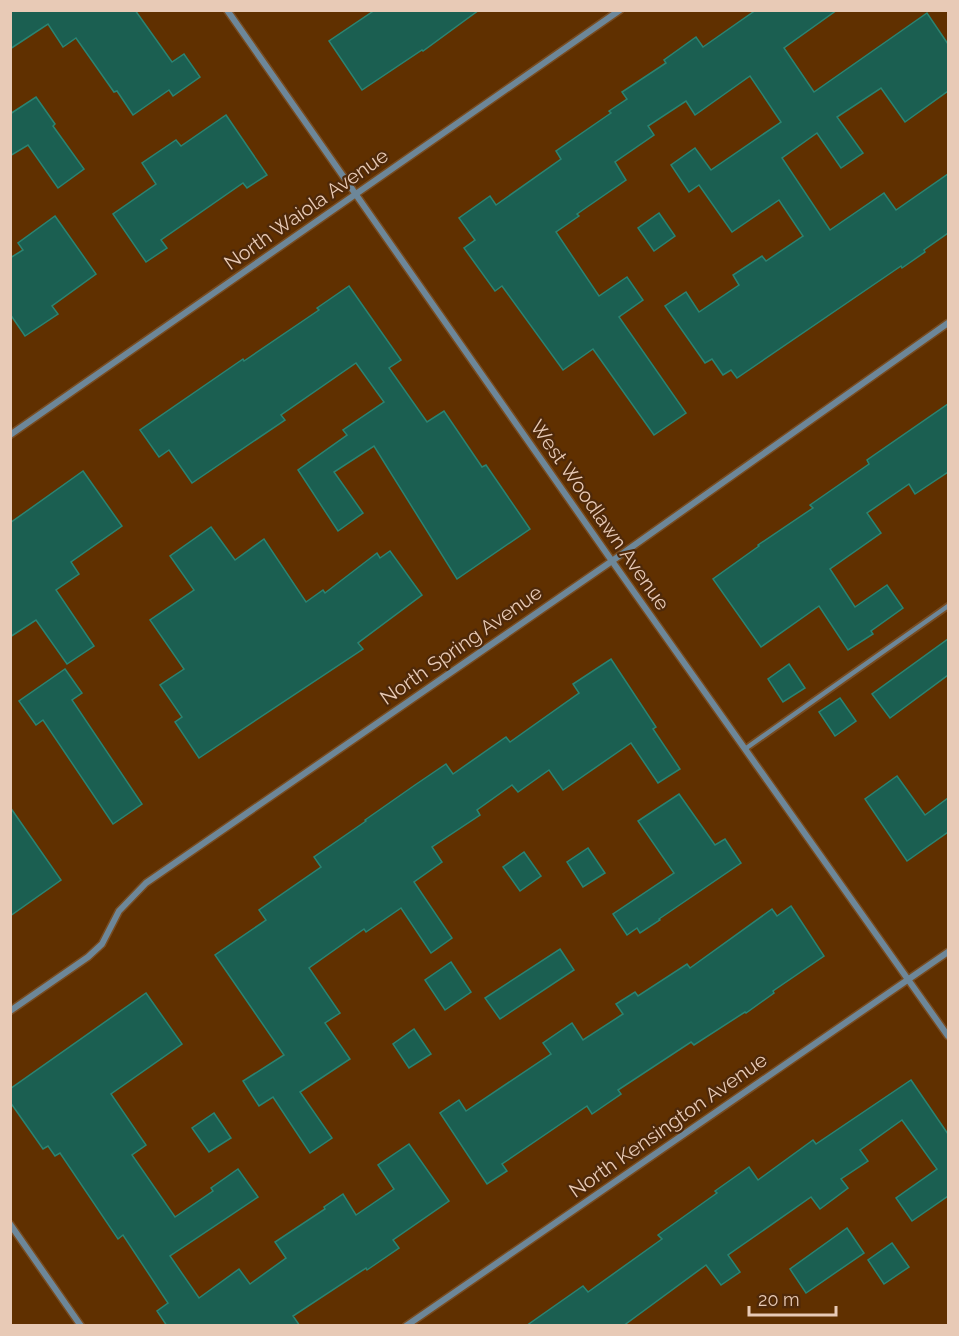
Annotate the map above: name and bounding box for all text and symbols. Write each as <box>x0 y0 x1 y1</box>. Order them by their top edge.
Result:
street label: North Waiola Avenue <box>219 143 393 275</box>
street label: West Woodlawn Avenue <box>525 415 675 615</box>
street label: North Spring Avenue <box>375 580 547 710</box>
street label: North Kensington Avenue <box>564 1047 772 1203</box>
scale bar <box>749 1279 836 1317</box>
text: 20 m <box>758 1289 800 1310</box>

